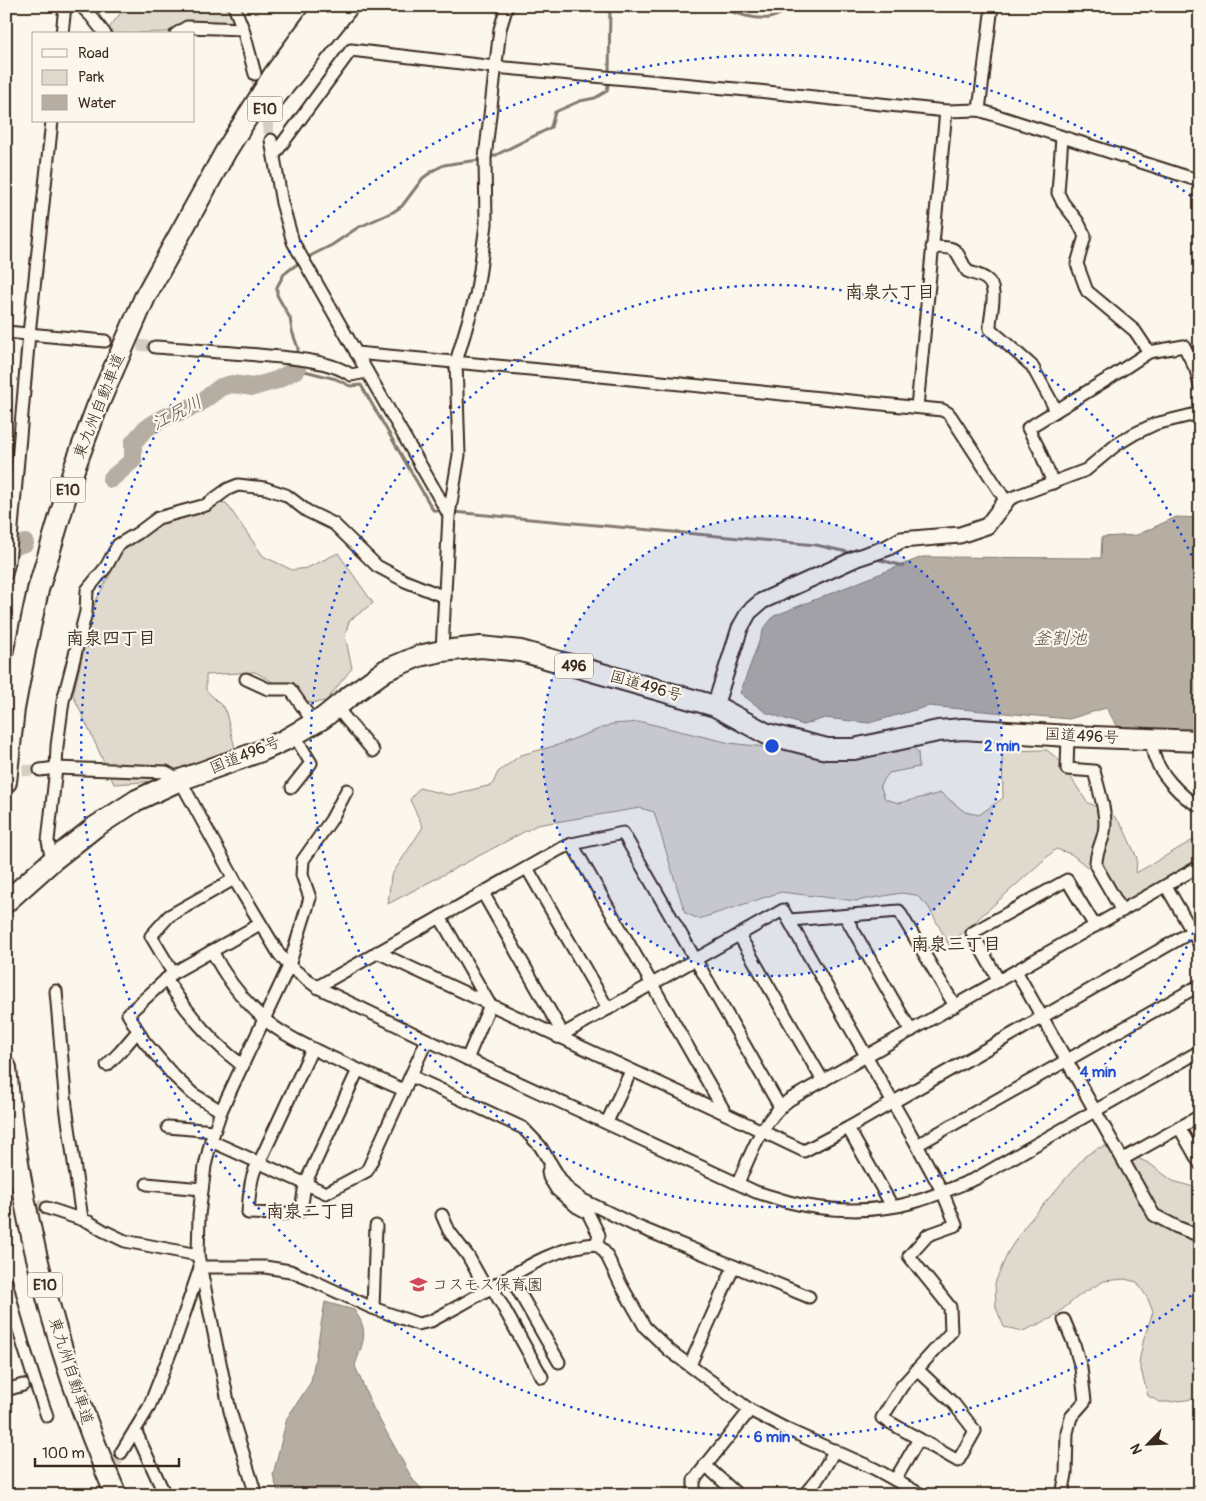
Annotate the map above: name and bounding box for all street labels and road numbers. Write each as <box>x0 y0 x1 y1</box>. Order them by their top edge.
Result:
road number: E10 <box>248 96 282 122</box>
street label: 東九州自動車道 <box>69 350 129 462</box>
road number: E10 <box>50 478 86 502</box>
road number: 496 <box>555 654 593 678</box>
street label: 国道496号 <box>607 666 685 706</box>
street label: 国道496号 <box>1044 724 1120 748</box>
street label: 国道496号 <box>207 732 283 778</box>
road number: E10 <box>28 1272 62 1298</box>
street label: 東九州自動車道 <box>44 1315 98 1427</box>

